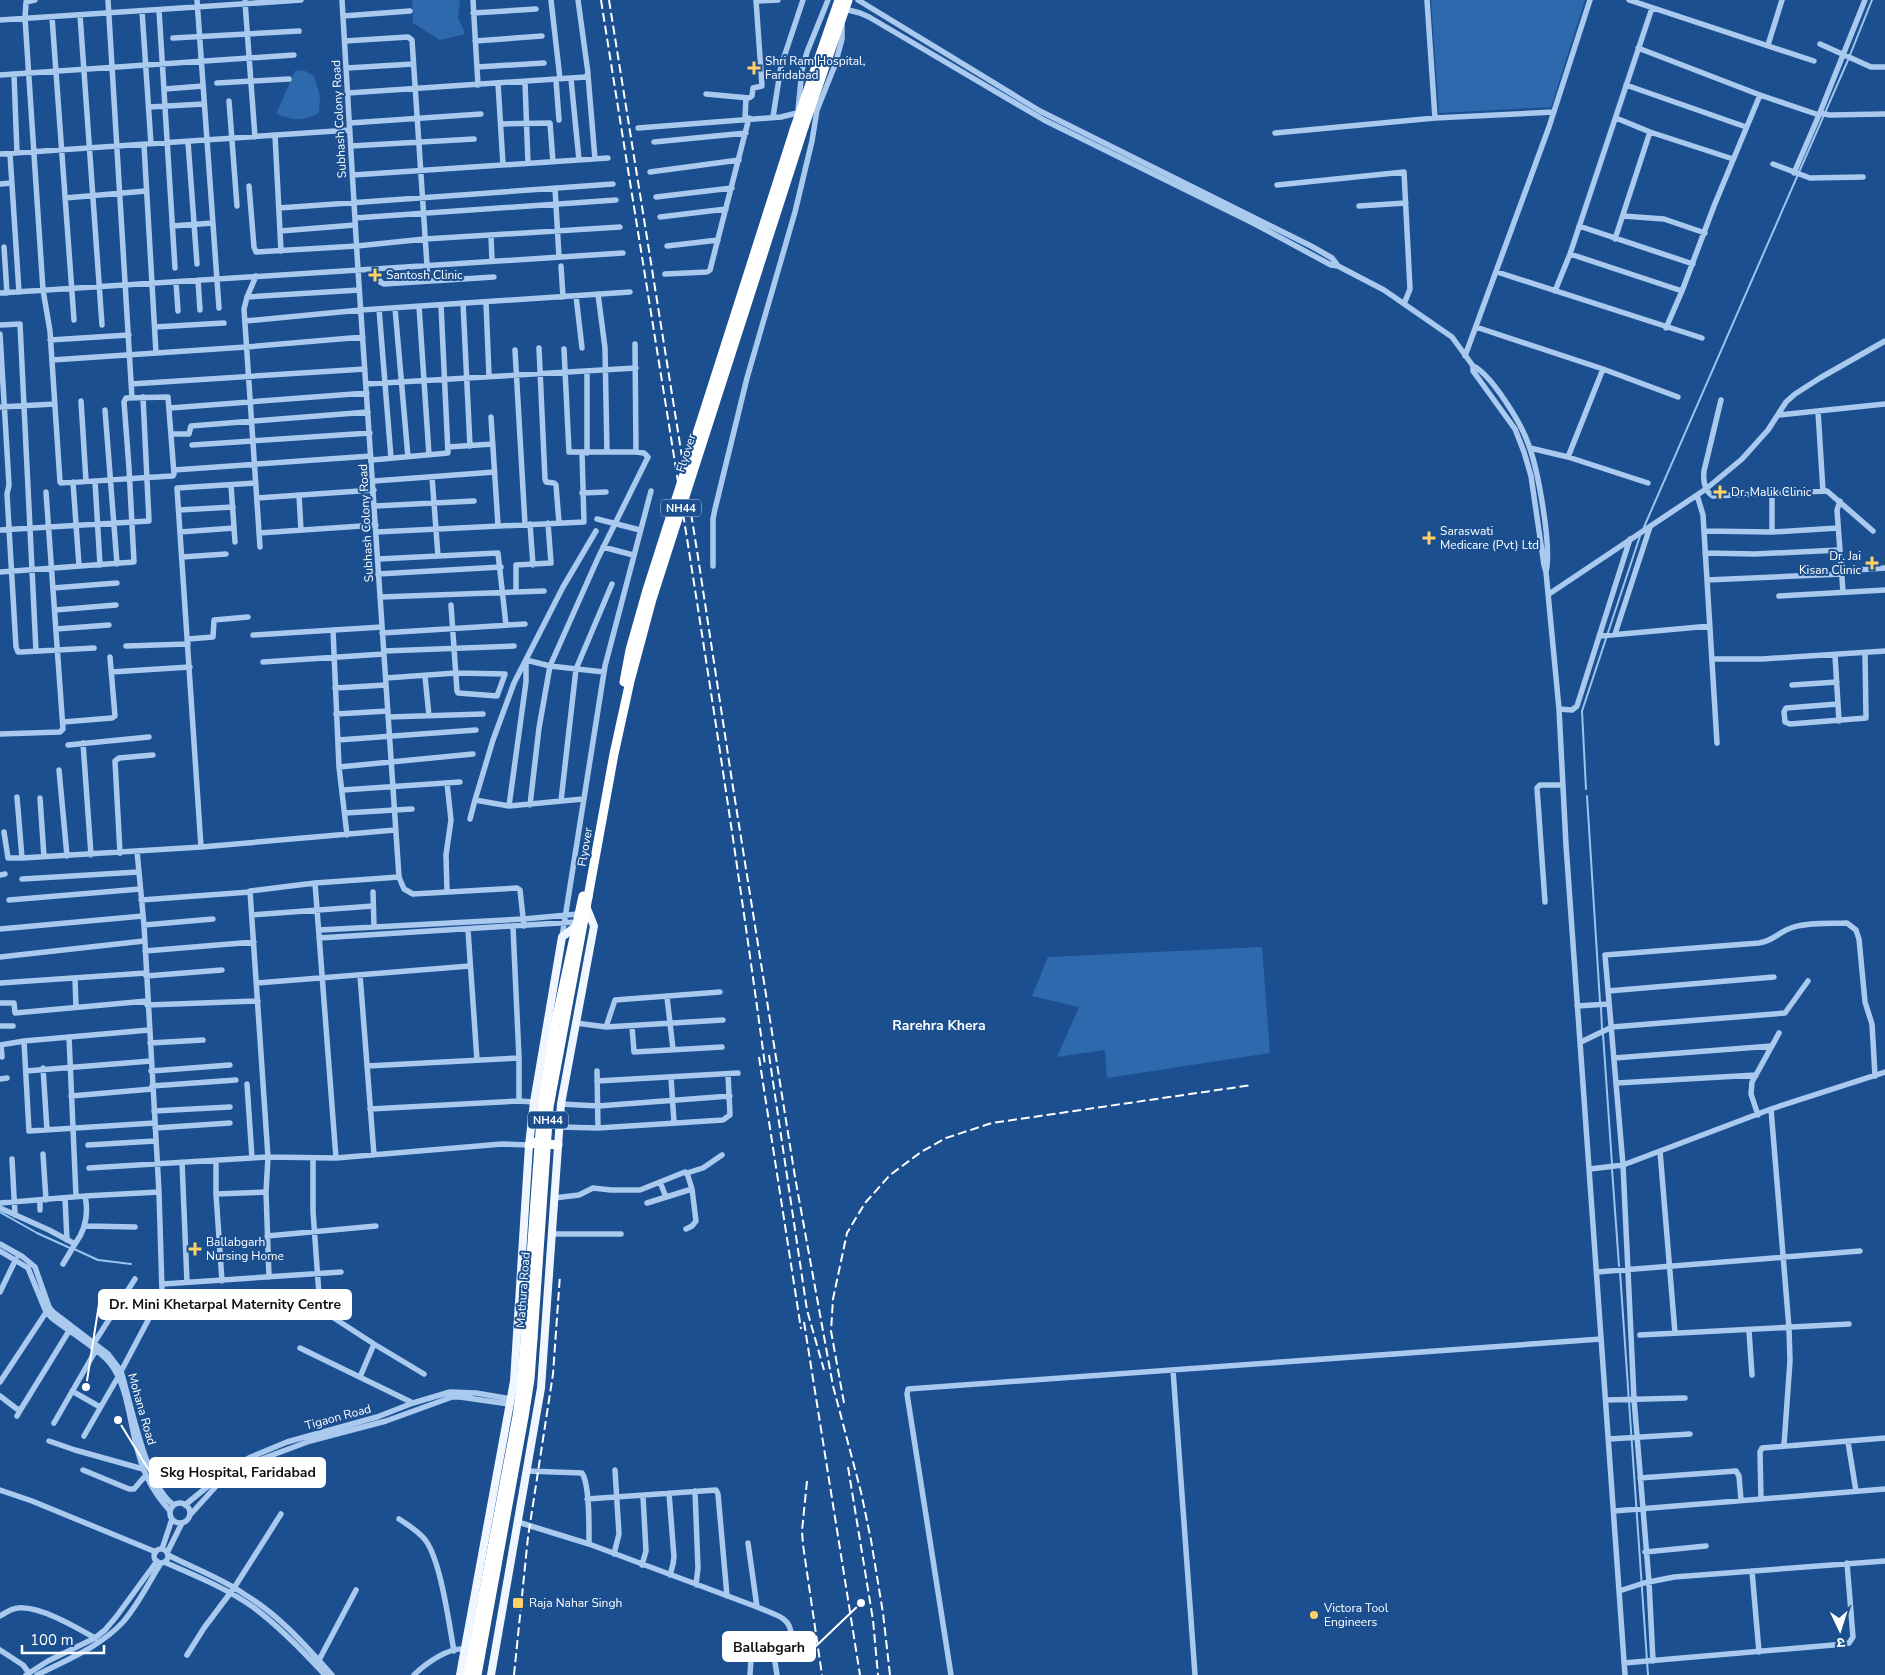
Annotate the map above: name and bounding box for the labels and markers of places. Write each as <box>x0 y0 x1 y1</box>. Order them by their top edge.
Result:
place label: Shri Ram Hospital, Faridabad <box>765 53 865 83</box>
marker: Shri Ram Hospital, Faridabad <box>747 61 761 75</box>
place label: Santosh Clinic <box>386 267 463 283</box>
marker: Santosh Clinic <box>368 268 382 282</box>
place label: Dr. Malik Clinic <box>1731 484 1812 500</box>
marker: Dr. Malik Clinic <box>1713 485 1727 499</box>
place label: Saraswati Medicare (Pvt) Ltd <box>1440 523 1539 553</box>
marker: Saraswati Medicare (Pvt) Ltd <box>1422 531 1436 545</box>
place label: Dr. Jai Kisan Clinic <box>1799 548 1861 578</box>
marker: Dr. Jai Kisan Clinic <box>1865 556 1879 570</box>
place label: Ballabgarh Nursing Home <box>206 1234 284 1264</box>
marker: Ballabgarh Nursing Home <box>188 1242 202 1256</box>
callout: Dr. Mini Khetarpal Maternity Centre <box>99 1290 351 1319</box>
callout: Skg Hospital, Faridabad <box>150 1458 325 1487</box>
place label: Raja Nahar Singh <box>529 1595 622 1611</box>
marker: Raja Nahar Singh <box>511 1596 525 1610</box>
place label: Victora Tool Engineers <box>1323 1600 1389 1630</box>
marker: Victora Tool Engineers <box>1308 1609 1320 1621</box>
callout: Ballabgarh <box>723 1632 815 1661</box>

